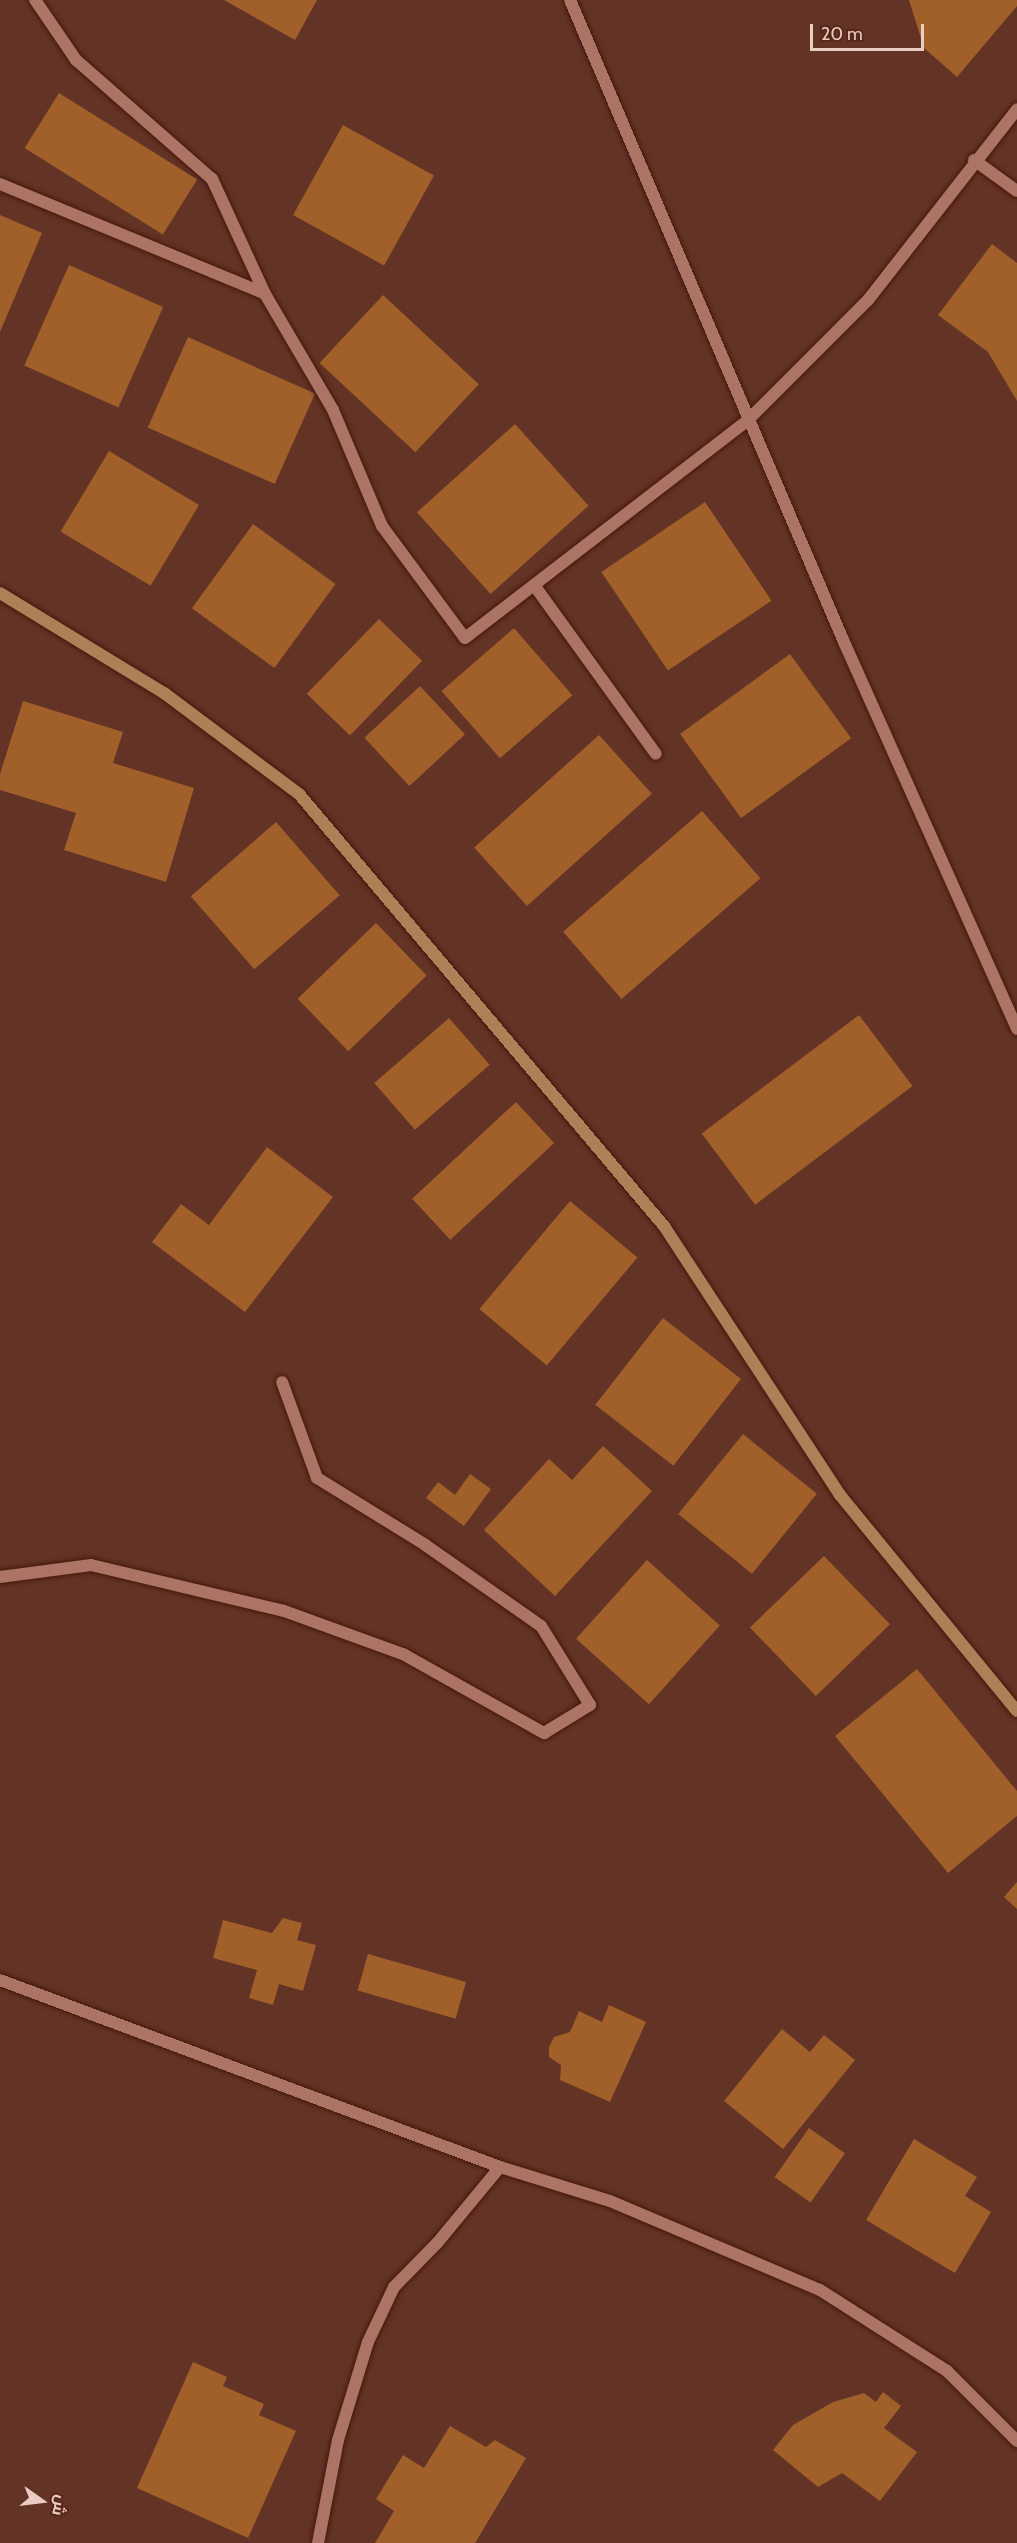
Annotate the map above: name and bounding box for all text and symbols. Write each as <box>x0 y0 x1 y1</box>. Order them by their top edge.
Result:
scale bar <box>813 12 927 50</box>
text: 20 m <box>821 23 863 45</box>
north arrow <box>12 2471 72 2531</box>
text: ش <box>48 2493 72 2518</box>

